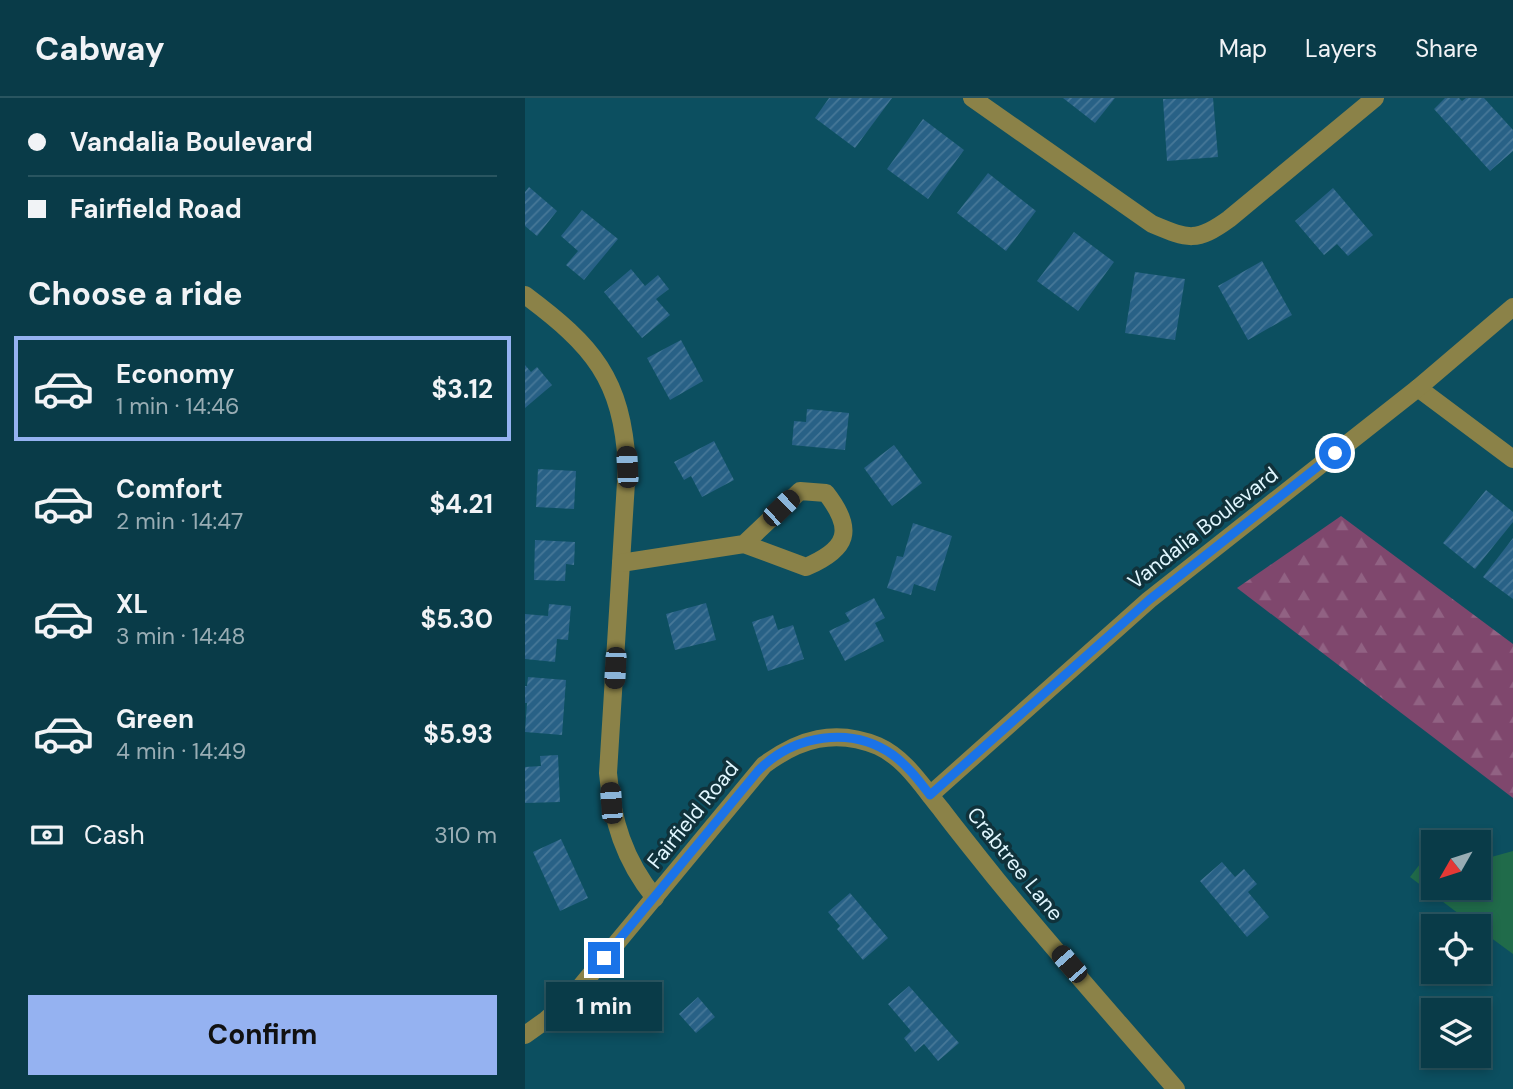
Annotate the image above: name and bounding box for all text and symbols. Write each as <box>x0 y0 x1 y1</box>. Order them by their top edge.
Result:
text: Cabway <box>35 27 165 70</box>
text: Map <box>1219 33 1267 64</box>
text: Layers <box>1305 33 1377 64</box>
text: Share <box>1415 33 1478 64</box>
text: Vandalia Boulevard <box>70 125 313 159</box>
text: Fairfield Road <box>70 192 242 226</box>
text: Choose a ride <box>28 273 243 315</box>
icon: car <box>32 357 95 420</box>
text: Economy <box>116 357 234 391</box>
text: $3.12 <box>431 372 493 406</box>
text: 1 min · 14:46 <box>116 391 240 421</box>
route start <box>1319 437 1351 469</box>
car <box>616 445 639 489</box>
street label: Vandalia Boulevard <box>1122 460 1284 596</box>
icon: car <box>32 472 95 535</box>
text: Comfort <box>116 472 222 506</box>
car <box>759 486 804 530</box>
text: $4.21 <box>429 487 493 521</box>
text: 2 min · 14:47 <box>116 506 243 536</box>
icon: car <box>32 587 95 650</box>
text: XL <box>116 587 148 621</box>
text: $5.30 <box>421 602 493 636</box>
text: 3 min · 14:48 <box>116 621 245 651</box>
car <box>604 646 627 690</box>
icon: car <box>32 702 95 765</box>
text: Green <box>116 702 194 736</box>
text: $5.93 <box>423 717 493 751</box>
text: 4 min · 14:49 <box>116 736 246 766</box>
street label: Fairfield Road <box>641 755 745 875</box>
car <box>600 781 623 825</box>
street label: Crabtree Lane <box>961 801 1070 927</box>
icon: cash <box>28 816 66 854</box>
text: Cash <box>84 818 145 852</box>
text: 310 m <box>434 820 497 850</box>
north arrow <box>1421 830 1491 900</box>
map controls <box>1421 830 1491 1068</box>
button: locate <box>1421 914 1491 984</box>
car <box>1048 941 1091 987</box>
route end <box>588 942 620 974</box>
callout: 1 min <box>546 982 662 1032</box>
text: 1 min <box>576 991 632 1021</box>
button: Confirm <box>28 995 497 1075</box>
button: layers <box>1421 998 1491 1068</box>

